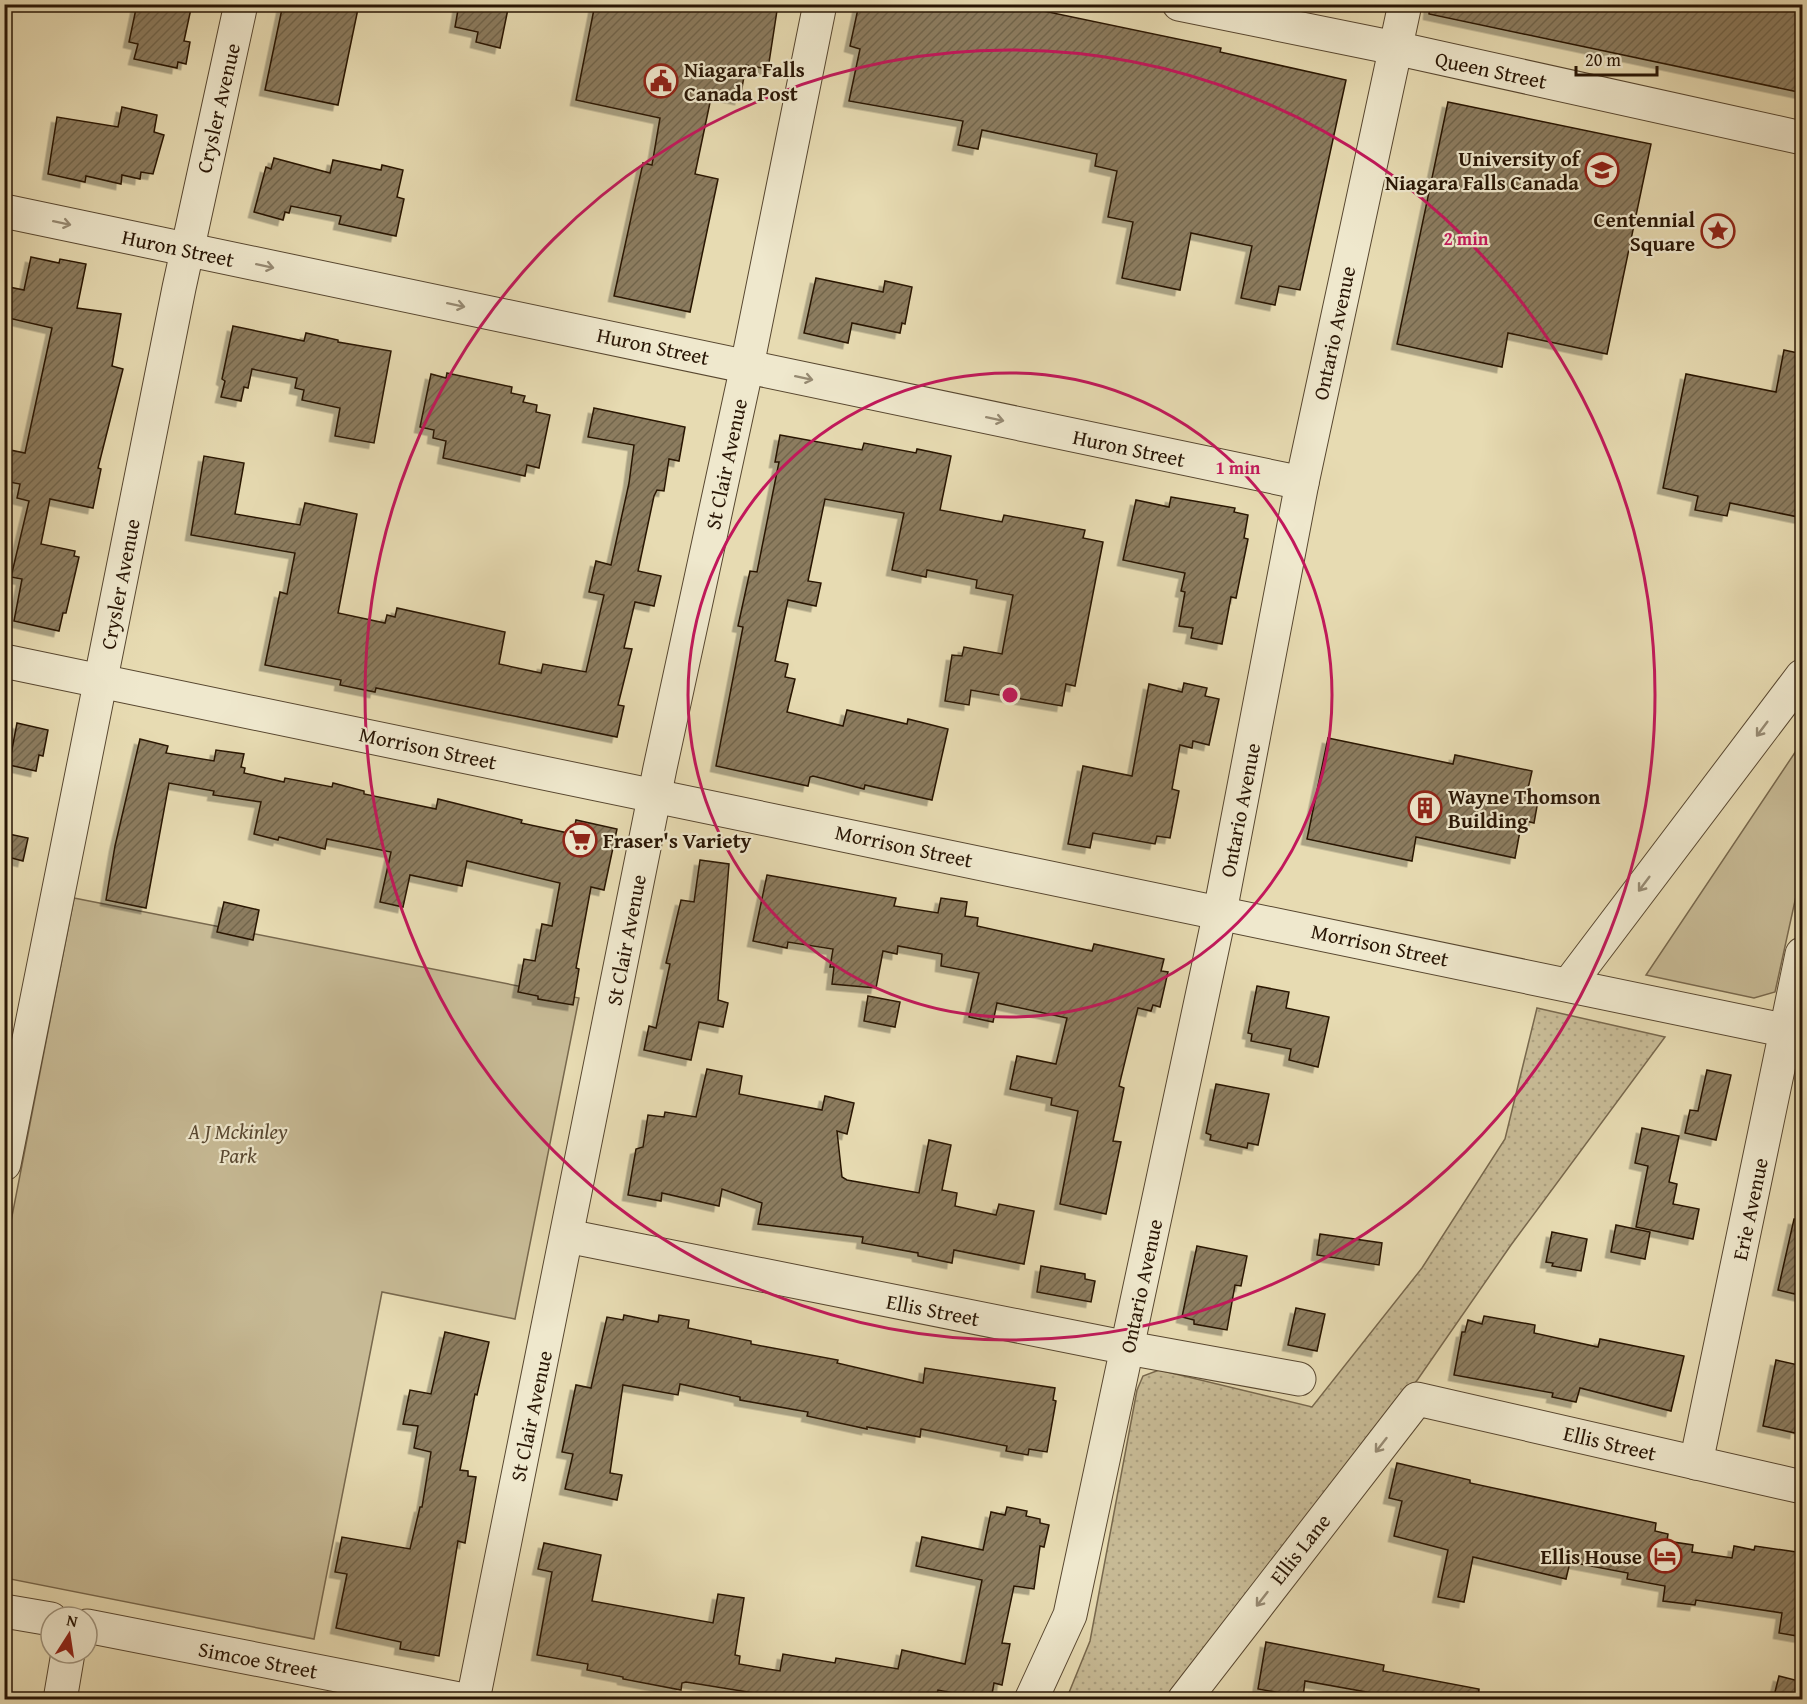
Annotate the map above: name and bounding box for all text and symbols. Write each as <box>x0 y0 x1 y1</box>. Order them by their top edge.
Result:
scale bar <box>1576 39 1657 77</box>
street label: Crysler Avenue <box>188 40 248 176</box>
street label: Queen Street <box>1432 43 1550 97</box>
text: 20 m <box>1585 46 1621 73</box>
place label: Niagara Falls Canada Post <box>684 54 805 109</box>
public building icon: Niagara Falls Canada Post <box>643 63 679 99</box>
place label: University of Niagara Falls Canada <box>1385 143 1582 198</box>
school or university icon: University of Niagara Falls Canada <box>1584 152 1620 188</box>
place label: Centennial Square <box>1594 204 1695 259</box>
place icon: Centennial Square <box>1700 213 1736 249</box>
one-way arrow <box>52 218 71 230</box>
street label: Huron Street <box>119 221 237 275</box>
text: 2 min <box>1444 225 1489 252</box>
one-way arrow <box>254 261 274 272</box>
street label: Ontario Avenue <box>1305 263 1363 403</box>
one-way arrow <box>446 300 465 312</box>
street label: Huron Street <box>594 319 712 373</box>
one-way arrow <box>794 373 813 384</box>
street label: St Clair Avenue <box>697 395 755 532</box>
one-way arrow <box>984 414 1004 425</box>
street label: Huron Street <box>1070 421 1188 475</box>
text: 1 min <box>1216 454 1261 481</box>
street label: Crysler Avenue <box>92 516 148 652</box>
centre of rings <box>1000 685 1020 705</box>
street label: Morrison Street <box>356 718 500 778</box>
one-way arrow <box>1755 721 1768 737</box>
street label: Ontario Avenue <box>1212 740 1268 880</box>
place label: Wayne Thomson Building <box>1448 781 1601 836</box>
building icon: Wayne Thomson Building <box>1407 790 1443 826</box>
street label: Morrison Street <box>832 816 976 876</box>
supermarket icon: Fraser's Variety <box>562 822 598 858</box>
place label: Fraser's Variety <box>603 825 752 856</box>
street label: St Clair Avenue <box>598 872 654 1008</box>
one-way arrow <box>1637 876 1650 892</box>
street label: Morrison Street <box>1308 915 1452 975</box>
park label: A J Mckinley Park <box>187 1116 288 1171</box>
street label: Erie Avenue <box>1724 1155 1776 1263</box>
street label: Ontario Avenue <box>1112 1216 1170 1356</box>
street label: Ellis Street <box>884 1286 983 1334</box>
street label: St Clair Avenue <box>502 1347 560 1484</box>
street label: Ellis Street <box>1561 1417 1660 1469</box>
one-way arrow <box>1375 1437 1388 1453</box>
street label: Ellis Lane <box>1262 1507 1338 1591</box>
hotel icon: Ellis House <box>1647 1538 1683 1574</box>
place label: Ellis House <box>1540 1541 1642 1572</box>
one-way arrow <box>1255 1591 1268 1607</box>
north arrow <box>39 1605 99 1665</box>
text: N <box>64 1607 80 1633</box>
street label: Simcoe Street <box>196 1633 321 1687</box>

